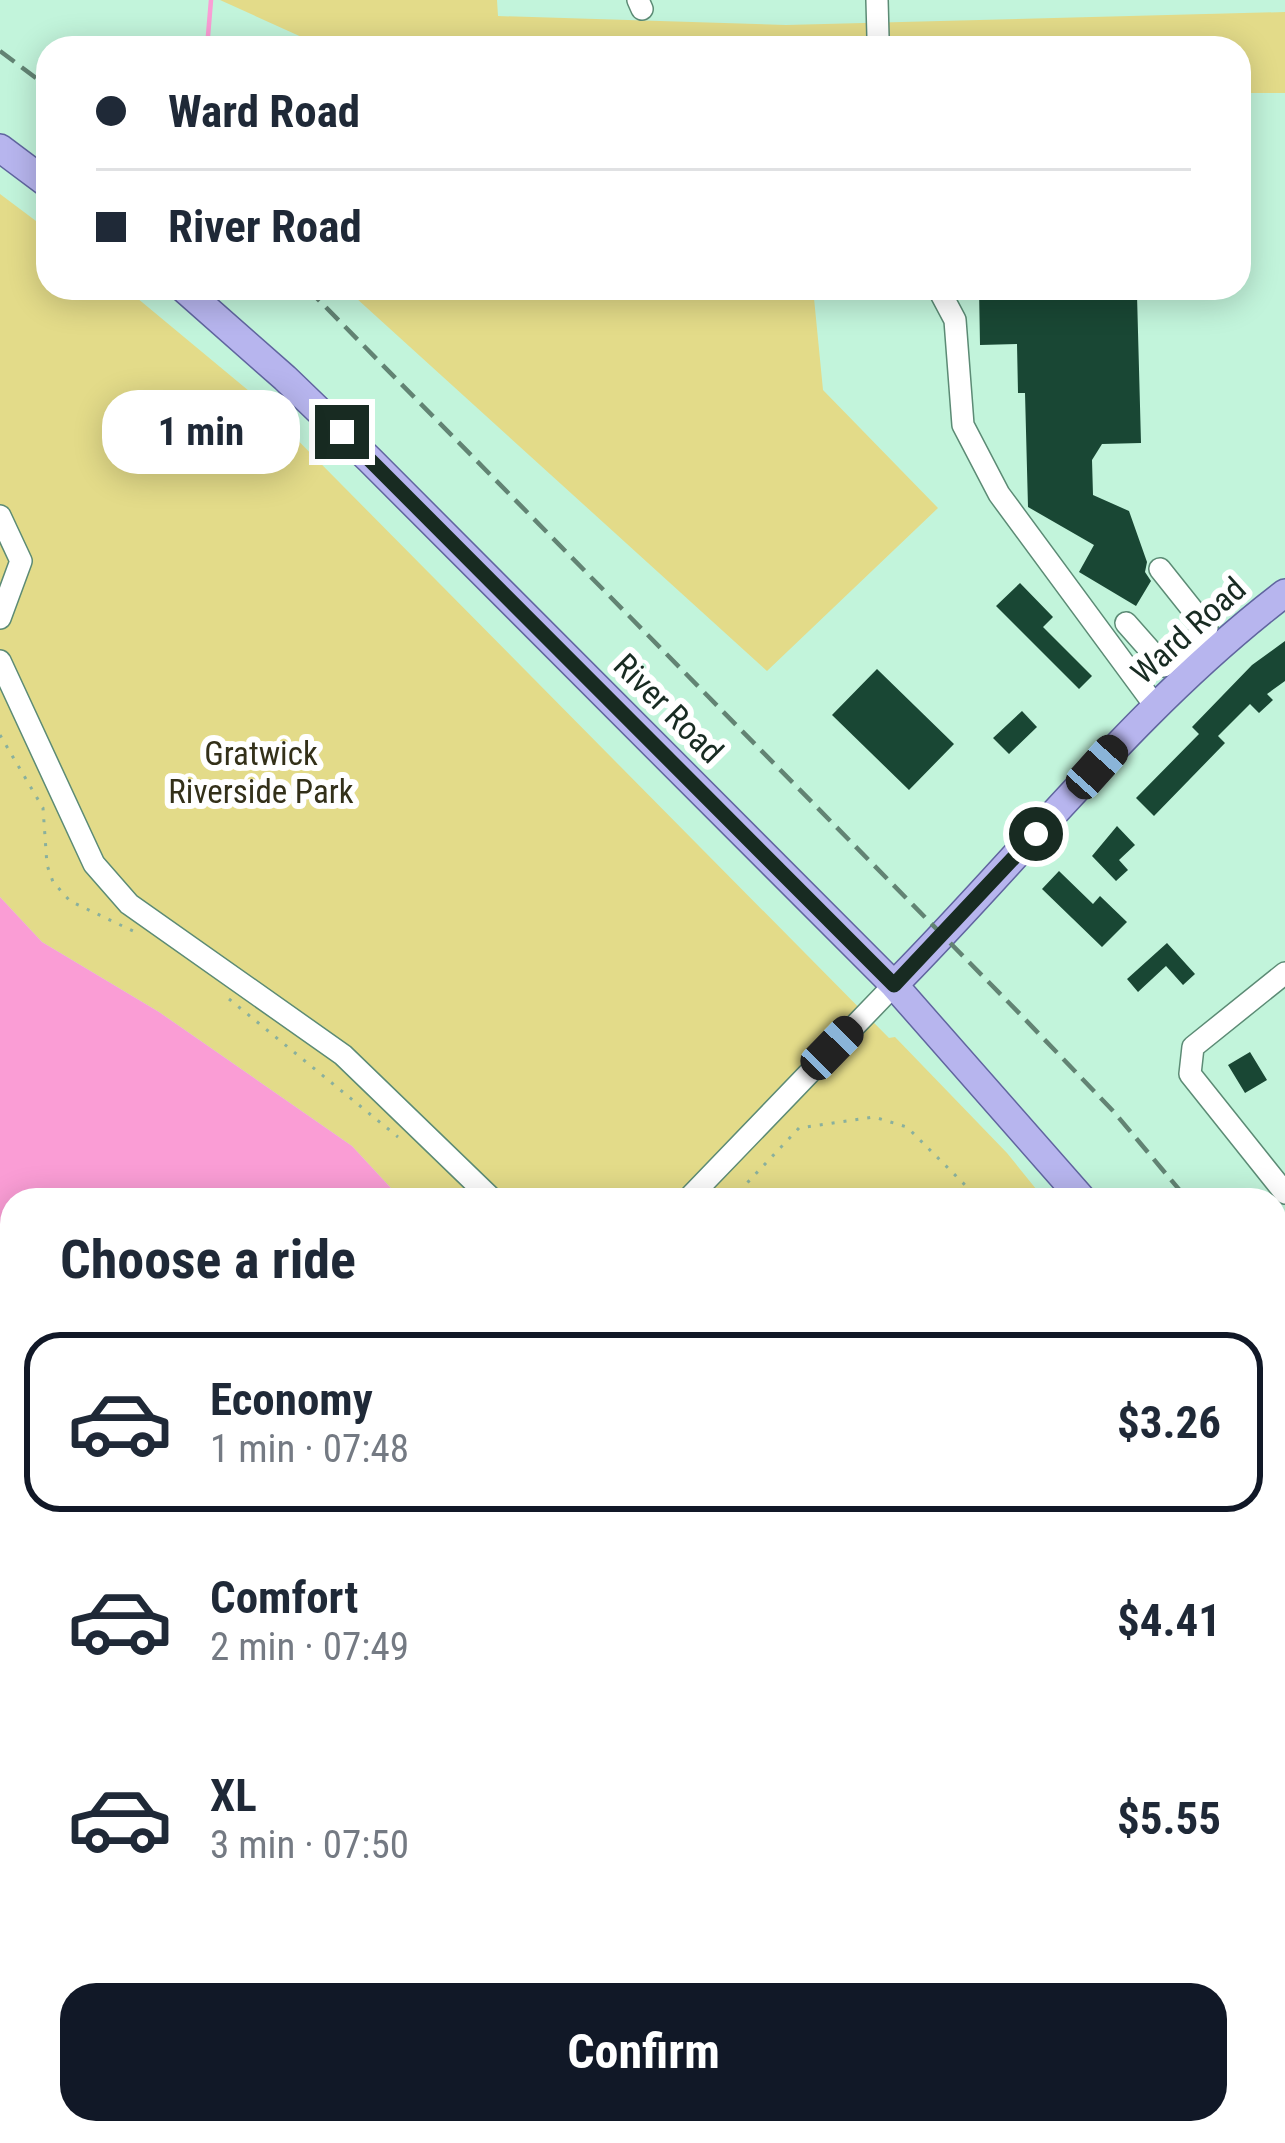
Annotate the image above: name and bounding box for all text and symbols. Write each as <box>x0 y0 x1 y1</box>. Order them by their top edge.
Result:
text: Ward Road <box>168 85 360 138</box>
text: River Road <box>168 200 362 253</box>
callout: 1 min <box>102 390 300 474</box>
route end <box>315 405 369 459</box>
text: 1 min <box>158 409 244 455</box>
street label: Ward Road <box>1123 569 1254 692</box>
street label: River Road <box>606 646 731 771</box>
car <box>1060 728 1134 806</box>
park label: Gratwick Riverside Park <box>168 734 354 811</box>
route start <box>1009 807 1063 861</box>
car <box>794 1010 870 1086</box>
text: Choose a ride <box>60 1228 356 1291</box>
icon: car <box>66 1368 174 1476</box>
text: Economy <box>210 1373 373 1426</box>
text: $3.26 <box>1117 1396 1221 1449</box>
text: 1 min · 07:48 <box>210 1426 409 1472</box>
icon: car <box>66 1566 174 1674</box>
text: Comfort <box>210 1571 358 1624</box>
text: $4.41 <box>1117 1594 1221 1647</box>
text: 2 min · 07:49 <box>210 1624 409 1670</box>
icon: car <box>66 1764 174 1872</box>
text: XL <box>210 1769 257 1822</box>
text: $5.55 <box>1117 1792 1221 1845</box>
text: 3 min · 07:50 <box>210 1822 409 1868</box>
button: Confirm <box>60 1983 1227 2121</box>

